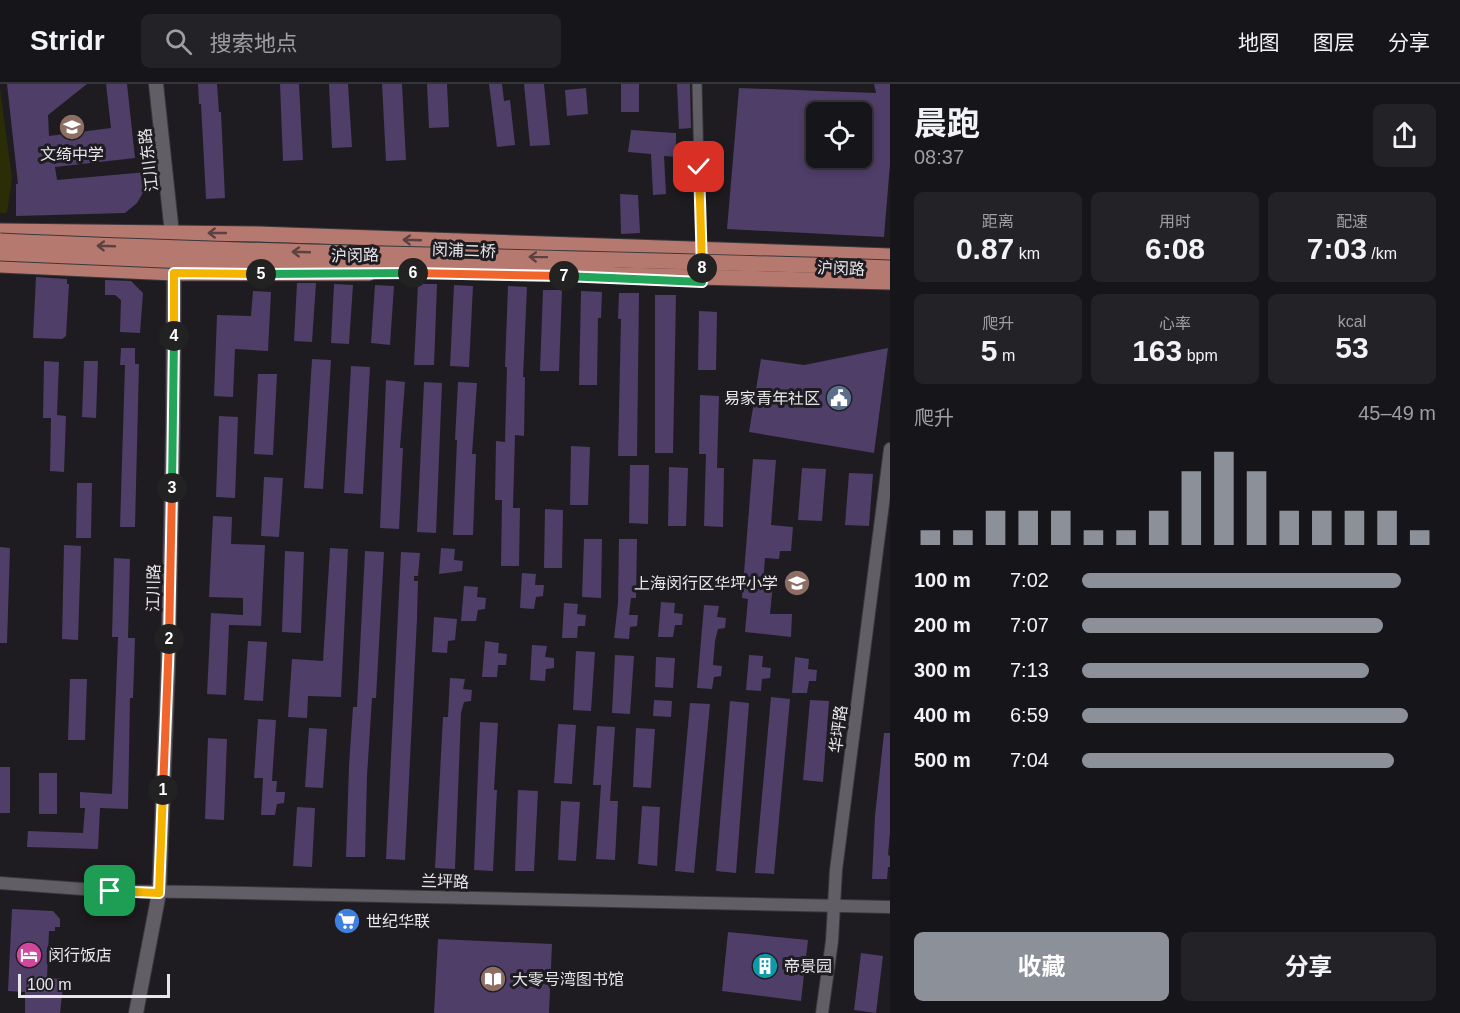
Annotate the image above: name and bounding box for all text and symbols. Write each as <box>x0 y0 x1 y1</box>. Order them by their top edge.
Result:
search box <box>141 14 561 68</box>
text: Stridr <box>30 25 105 56</box>
icon: search <box>162 25 195 58</box>
text: 搜索地点 <box>210 31 298 56</box>
text: 地图 <box>1238 31 1280 54</box>
text: 图层 <box>1313 31 1355 54</box>
text: 分享 <box>1388 31 1430 54</box>
map controls <box>806 102 872 168</box>
button: locate <box>806 102 872 168</box>
button: share <box>1373 104 1436 167</box>
text: 晨跑 <box>914 105 980 142</box>
school or university icon: 文绮中学 <box>57 112 87 142</box>
street label: 江川东路 <box>136 127 161 193</box>
pin <box>673 141 724 192</box>
place label: 文绮中学 <box>40 146 104 163</box>
text: 08:37 <box>914 146 964 168</box>
icon: check <box>682 150 715 183</box>
text: 距离 <box>982 213 1014 230</box>
text: 用时 <box>1159 213 1191 230</box>
text: 配速 <box>1336 213 1368 230</box>
one-way arrow <box>208 227 228 239</box>
text: 0.87 <box>956 232 1014 265</box>
text: 6:08 <box>1145 232 1205 265</box>
text: 7:03 <box>1307 232 1367 265</box>
one-way arrow <box>403 234 423 246</box>
one-way arrow <box>96 240 116 251</box>
street label: 闵浦二桥 <box>432 241 496 260</box>
text: km <box>1014 245 1040 262</box>
text: /km <box>1367 245 1397 262</box>
one-way arrow <box>291 246 311 258</box>
street label: 沪闵路 <box>331 247 379 264</box>
one-way arrow <box>528 251 548 263</box>
pin: 8 <box>687 253 717 283</box>
pin: 6 <box>398 258 428 288</box>
pin: 5 <box>246 259 276 289</box>
text: 8 <box>698 259 706 276</box>
street label: 沪闵路 <box>817 259 865 278</box>
pin: 7 <box>549 261 579 291</box>
text: 6 <box>409 264 417 281</box>
text: 5 <box>257 265 265 282</box>
text: 7 <box>560 267 568 284</box>
text: kcal <box>1338 313 1366 330</box>
text: 爬升 <box>982 315 1014 332</box>
text: 心率 <box>1159 315 1191 332</box>
pin: 4 <box>159 321 189 351</box>
text: 4 <box>170 327 178 344</box>
text: 53 <box>1335 331 1369 364</box>
text: 5 <box>981 334 997 367</box>
text: 163 <box>1132 334 1182 367</box>
text: m <box>997 347 1015 364</box>
text: bpm <box>1182 347 1218 364</box>
public building icon: 易家青年社区 <box>824 383 854 413</box>
place label: 易家青年社区 <box>724 390 820 407</box>
text: 45–49 m <box>1358 402 1436 424</box>
text: 爬升 <box>914 407 954 429</box>
pin: 3 <box>157 473 187 503</box>
text: 3 <box>168 479 176 496</box>
street label: 江川路 <box>145 564 162 612</box>
school or university icon: 上海闵行区华坪小学 <box>782 568 812 598</box>
text: 100 m <box>914 569 971 591</box>
text: 7:02 <box>1010 569 1049 591</box>
place label: 上海闵行区华坪小学 <box>634 575 778 592</box>
text: 200 m <box>914 614 971 636</box>
text: 7:07 <box>1010 614 1049 636</box>
pin: 2 <box>154 624 184 654</box>
text: 2 <box>165 630 173 647</box>
text: 300 m <box>914 659 971 681</box>
text: 7:13 <box>1010 659 1049 681</box>
street label: 华坪路 <box>827 704 850 754</box>
text: 400 m <box>914 704 971 726</box>
text: 6:59 <box>1010 704 1049 726</box>
text: 500 m <box>914 749 971 771</box>
text: 7:04 <box>1010 749 1049 771</box>
pin: 1 <box>148 775 178 805</box>
text: 1 <box>159 781 167 798</box>
pin <box>84 865 135 916</box>
street label: 兰坪路 <box>421 873 469 890</box>
icon: arrive <box>93 874 126 907</box>
supermarket icon: 世纪华联 <box>332 906 362 936</box>
place label: 世纪华联 <box>366 913 430 930</box>
button: 收藏 <box>914 932 1169 1001</box>
button: 分享 <box>1181 932 1436 1001</box>
hotel icon: 闵行饭店 <box>14 940 44 970</box>
place label: 闵行饭店 <box>48 947 112 964</box>
building icon: 帝景园 <box>750 951 780 981</box>
place label: 帝景园 <box>784 958 832 975</box>
library icon: 大零号湾图书馆 <box>478 964 508 994</box>
scale bar <box>18 971 170 998</box>
place label: 大零号湾图书馆 <box>512 971 624 988</box>
text: 100 m <box>27 976 71 993</box>

